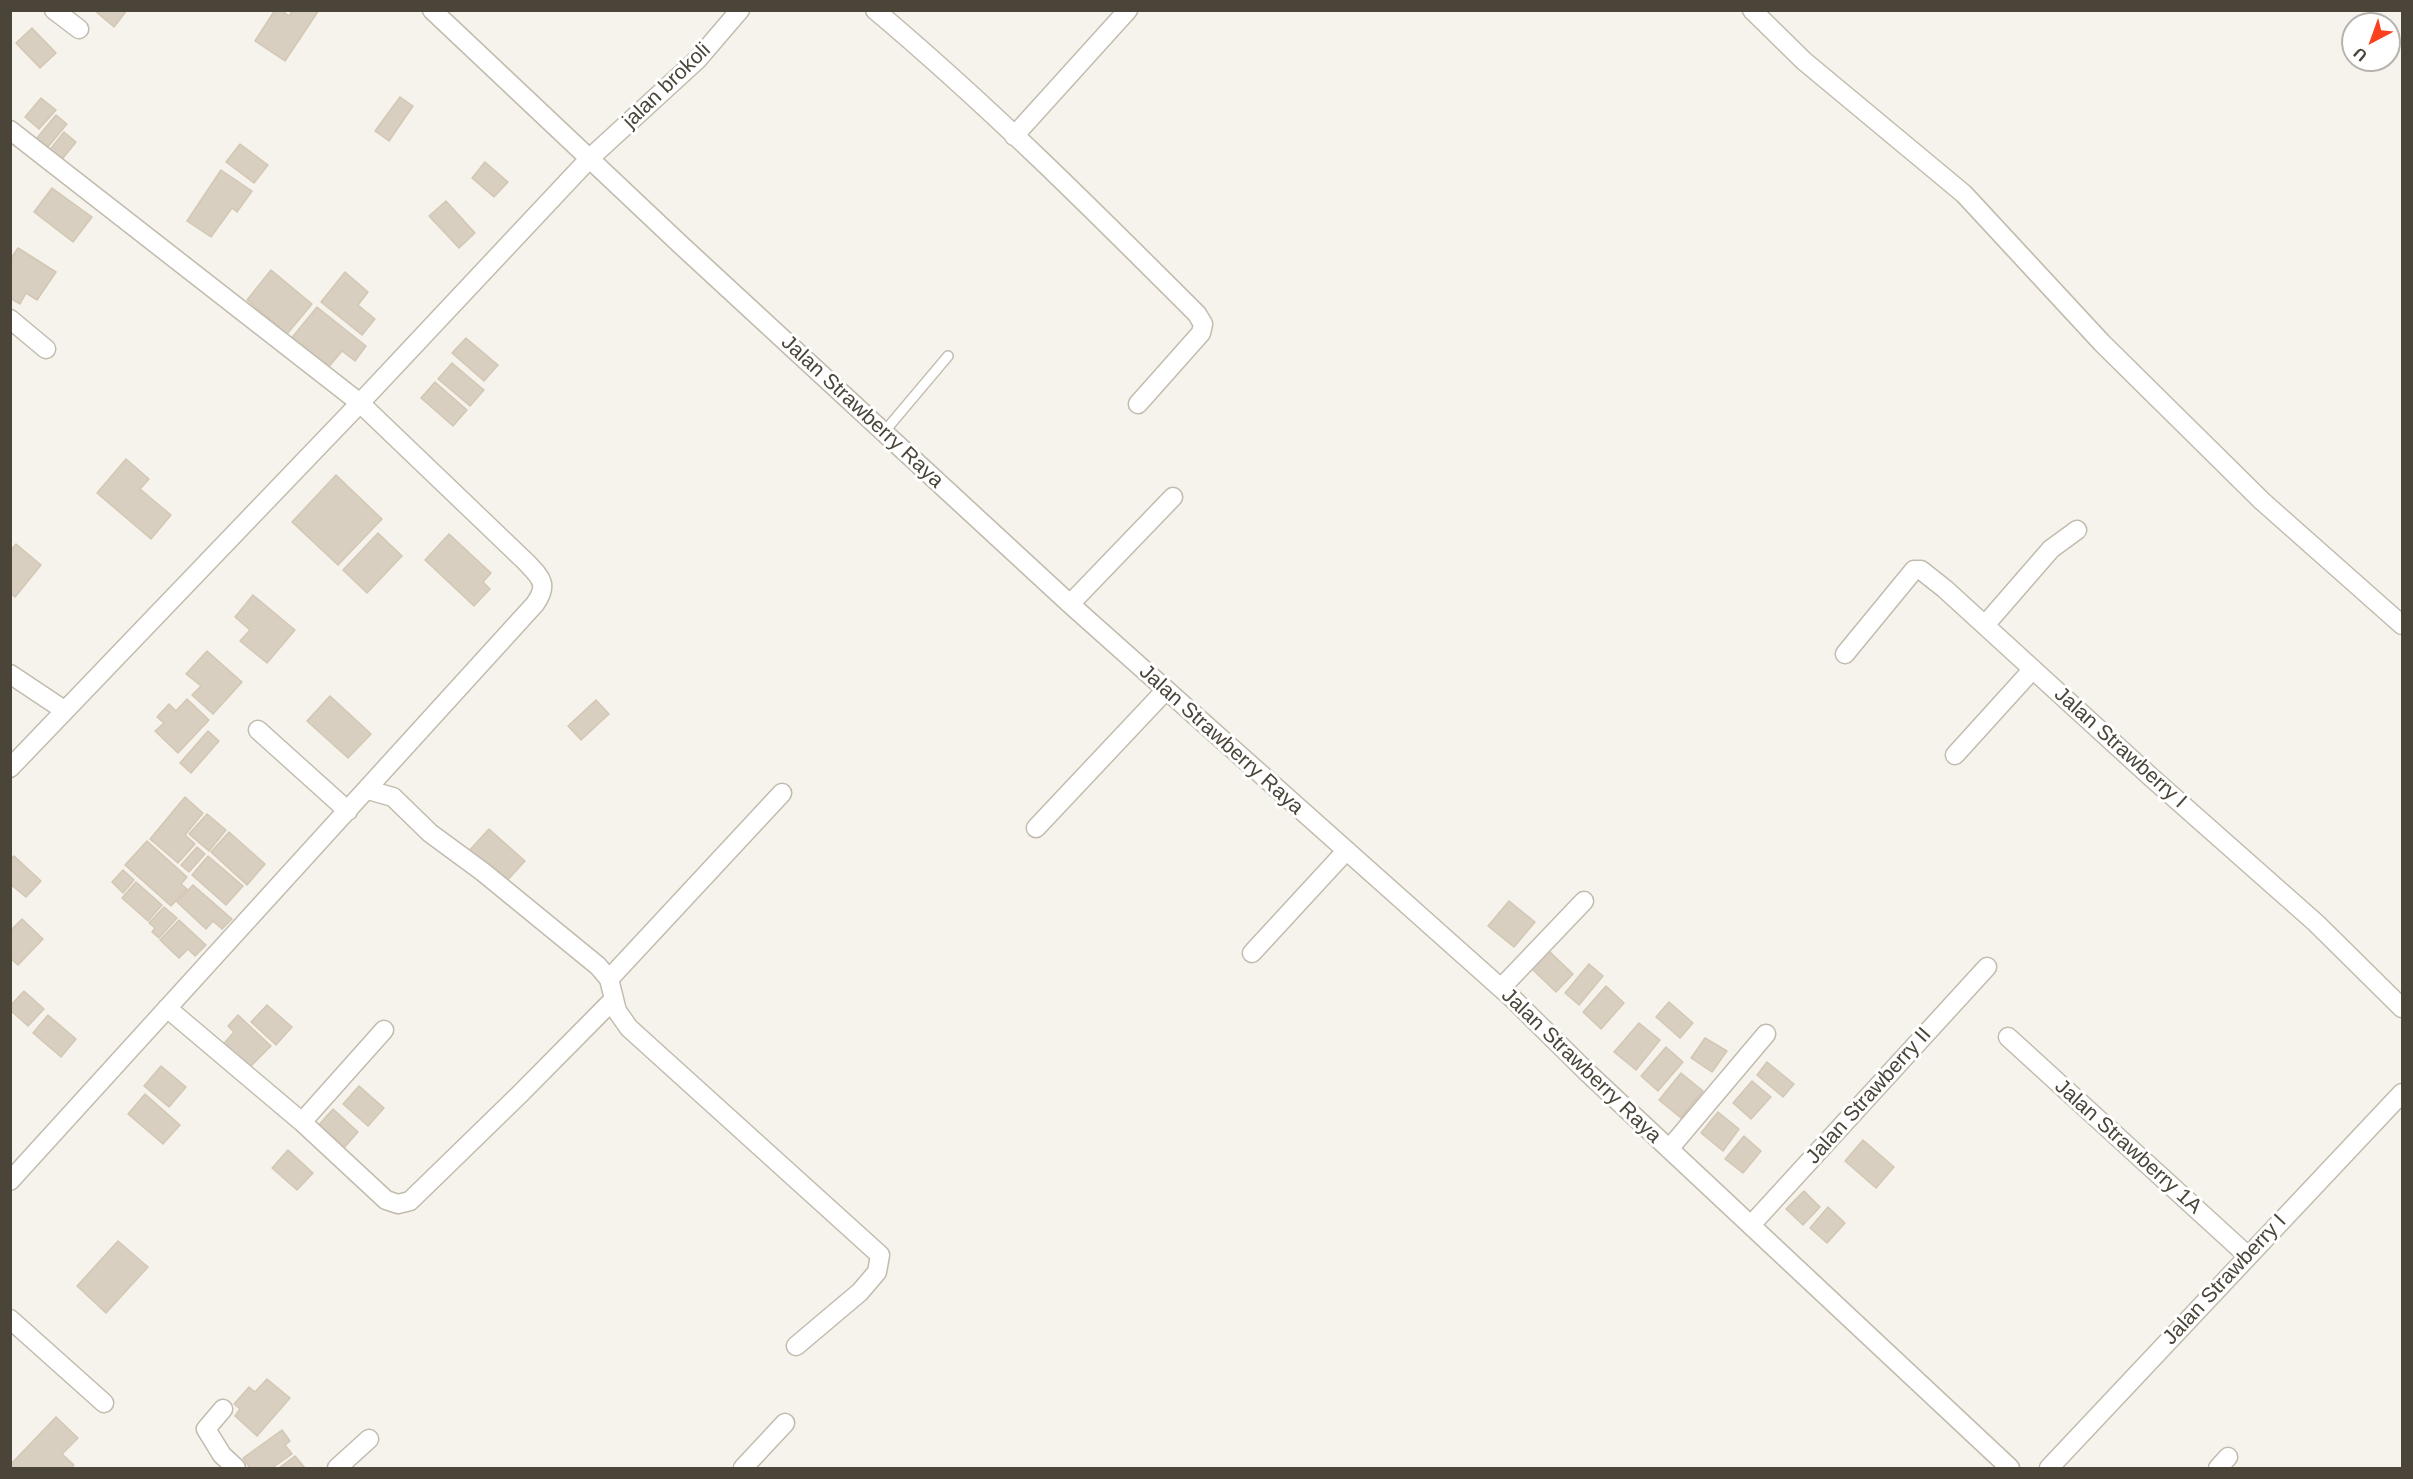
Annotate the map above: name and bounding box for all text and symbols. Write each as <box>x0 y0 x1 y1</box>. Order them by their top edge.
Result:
north arrow <box>2341 12 2401 72</box>
street label: jalan brokoli <box>618 38 716 134</box>
text: U <box>2350 44 2370 65</box>
street label: Jalan Strawberry Raya <box>776 330 948 494</box>
street label: Jalan Strawberry Raya <box>1134 660 1308 820</box>
street label: Jalan Strawberry I <box>2049 682 2191 814</box>
street label: Jalan Strawberry Raya <box>1496 983 1666 1149</box>
street label: Jalan Strawberry II <box>1801 1023 1937 1169</box>
street label: Jalan Strawberry 1A <box>2049 1074 2207 1220</box>
street label: Jalan Strawberry I <box>2158 1210 2292 1350</box>

